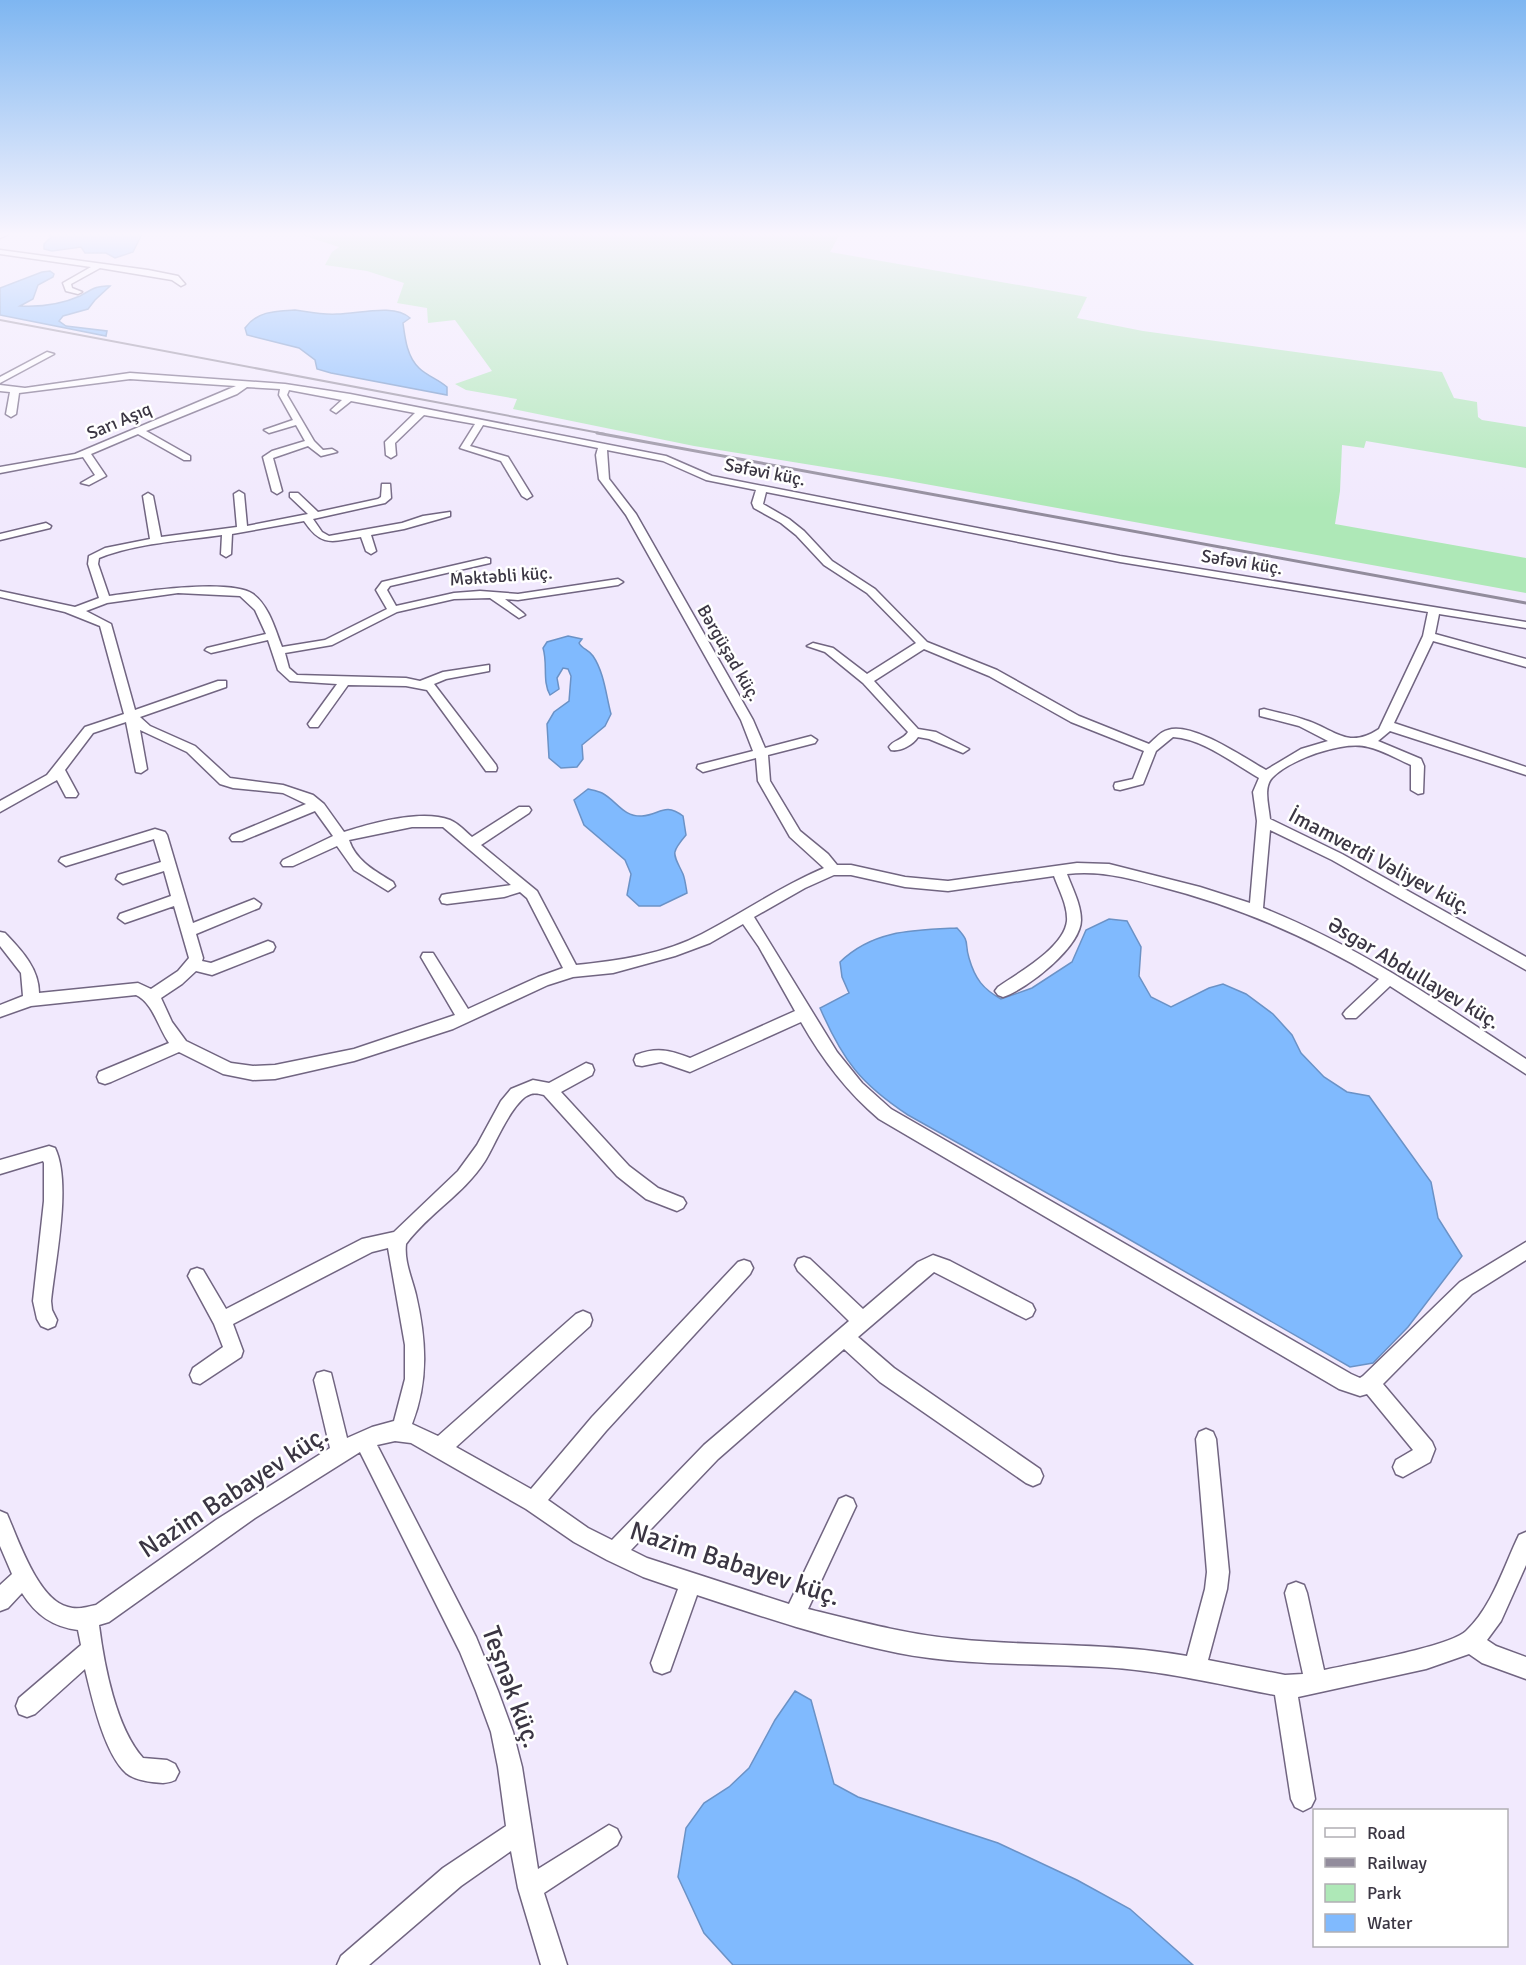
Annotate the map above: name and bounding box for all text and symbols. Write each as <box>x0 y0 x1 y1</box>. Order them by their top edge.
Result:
street label: Sarı Aşıq <box>83 398 155 444</box>
street label: Səfəvi küç. <box>722 453 808 491</box>
street label: Səfəvi küç. <box>1200 545 1284 579</box>
street label: Məktəbli küç. <box>449 561 553 591</box>
street label: Bərgüşad küç. <box>692 601 766 705</box>
street label: İmamverdi Vəliyev küç. <box>1284 802 1476 920</box>
street label: Əsgər Abdullayev küç. <box>1323 911 1505 1035</box>
street label: Nazim Babayev küç. <box>133 1419 335 1565</box>
street label: Nazim Babayev küç. <box>626 1515 844 1613</box>
street label: Teşnək küç. <box>474 1622 548 1752</box>
legend <box>1313 1809 1508 1947</box>
text: Road <box>1367 1822 1406 1844</box>
text: Railway <box>1367 1852 1428 1874</box>
text: Park <box>1367 1882 1402 1904</box>
text: Water <box>1367 1912 1413 1934</box>

